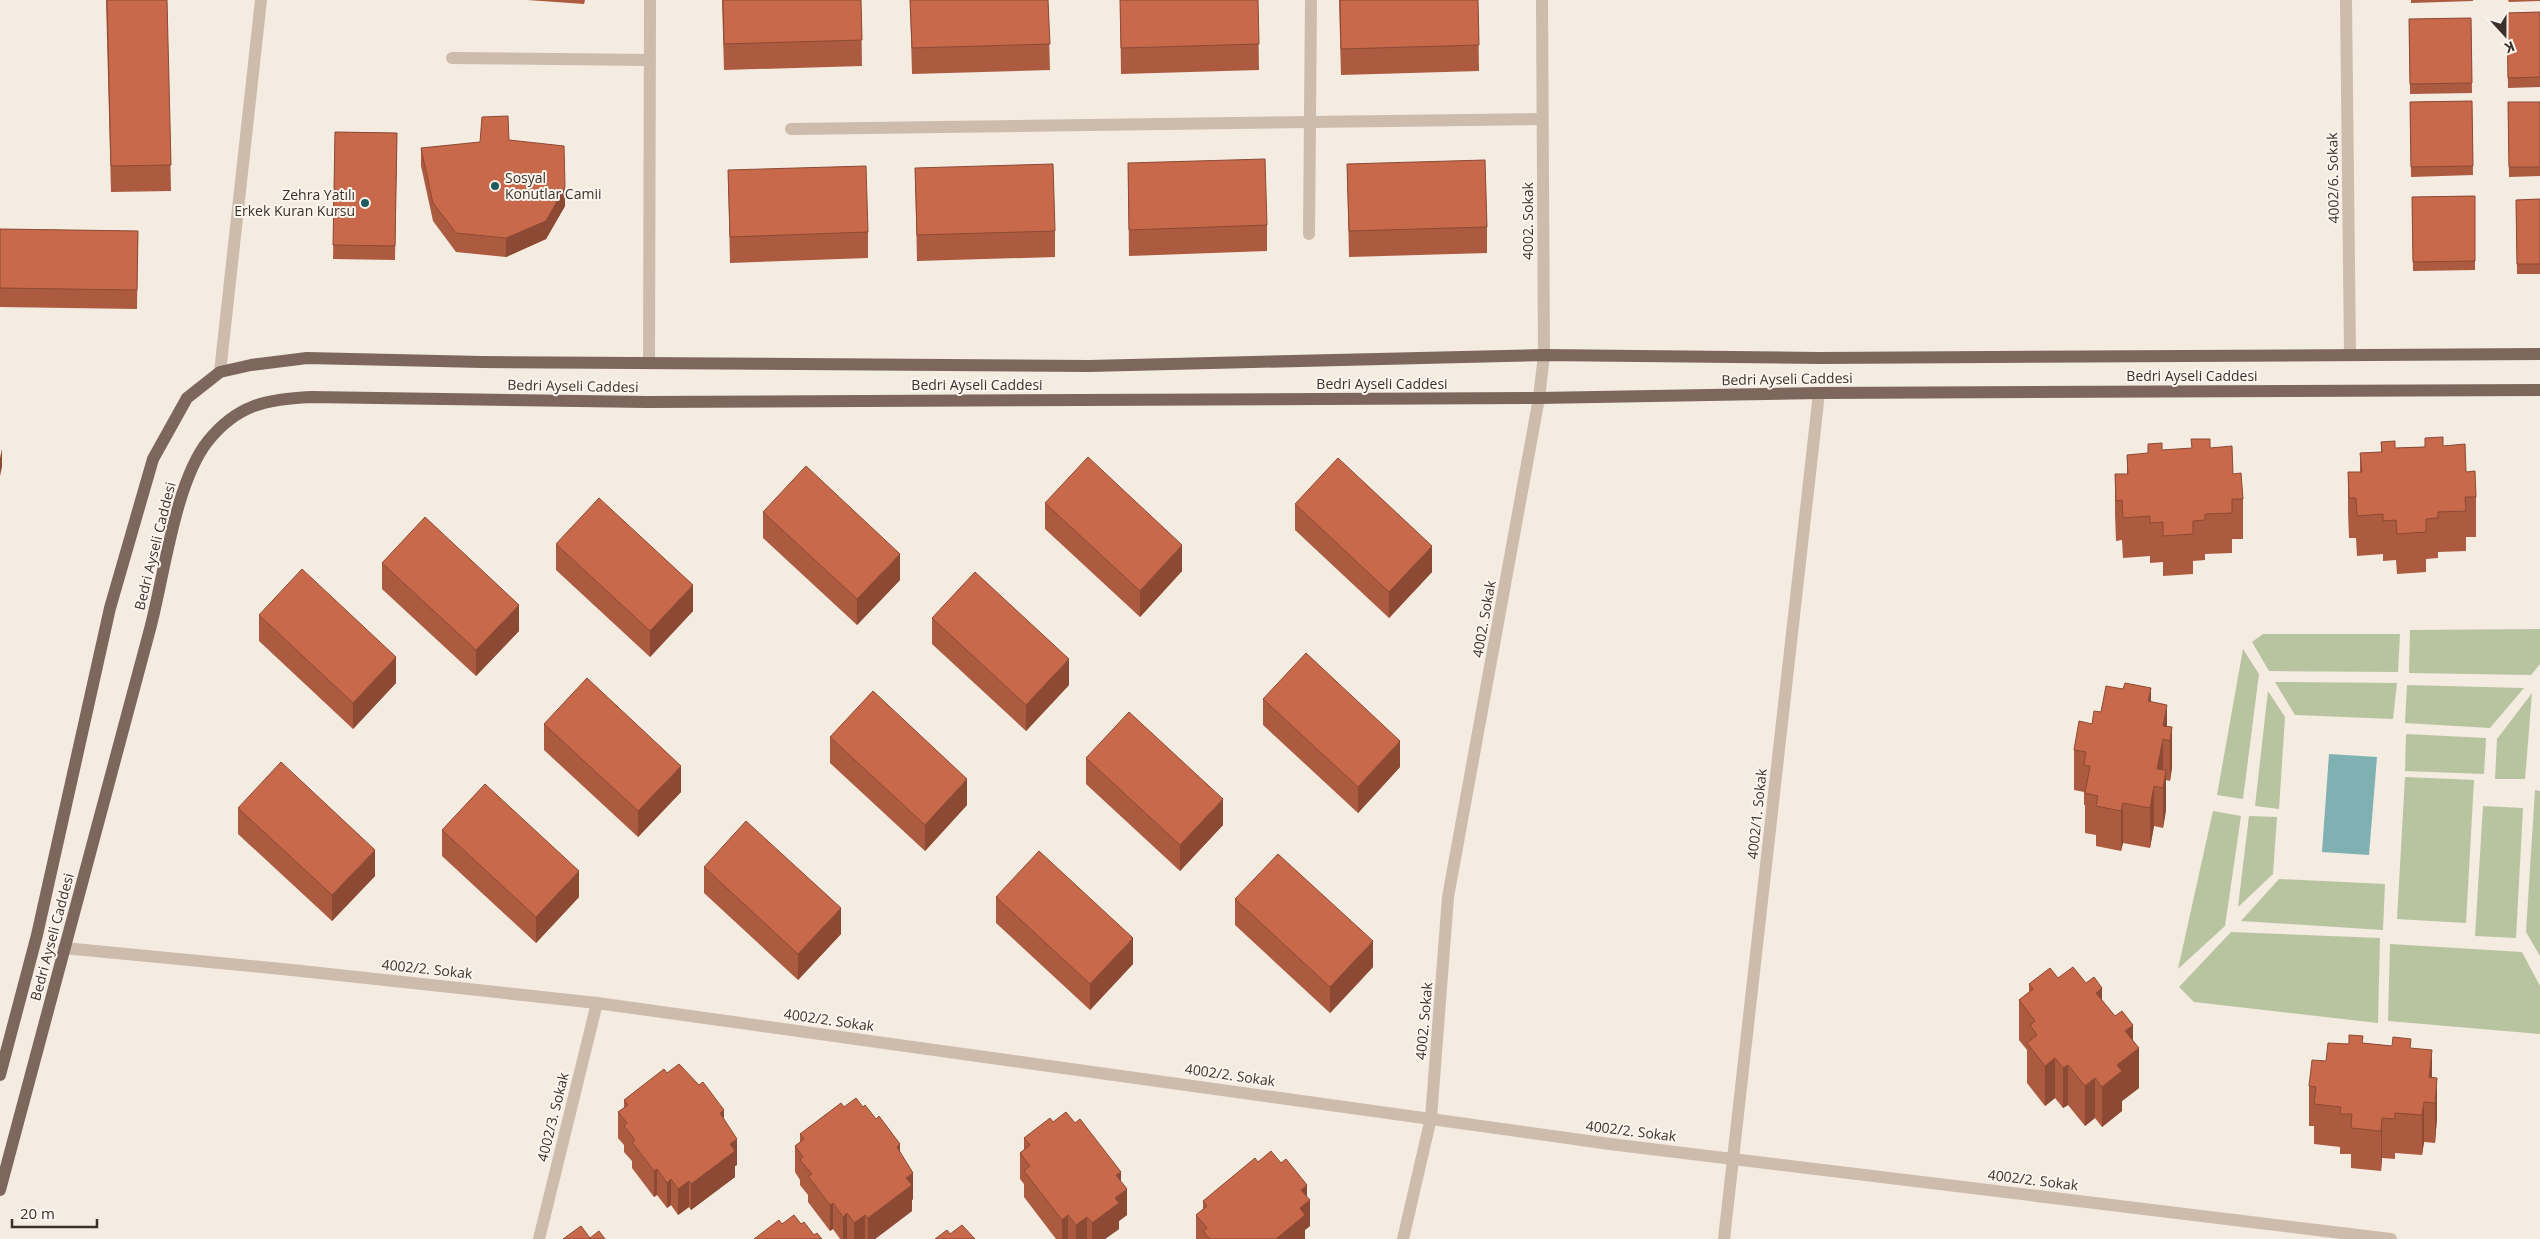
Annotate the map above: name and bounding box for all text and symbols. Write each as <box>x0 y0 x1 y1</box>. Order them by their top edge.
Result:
north arrow <box>2480 10 2530 60</box>
text: K <box>2501 37 2518 58</box>
street label: 4002/6. Sokak <box>2322 132 2343 224</box>
place label: Sosyal Konutlar Camii <box>505 168 601 203</box>
marker: Sosyal Konutlar Camii <box>489 180 501 192</box>
street label: 4002. Sokak <box>1518 181 1537 260</box>
place label: Zehra Yatılı Erkek Kuran Kursu <box>234 185 355 220</box>
marker: Zehra Yatılı Erkek Kuran Kursu <box>359 197 371 209</box>
street label: Bedri Ayseli Caddesi <box>2126 366 2258 385</box>
street label: Bedri Ayseli Caddesi <box>1721 368 1853 389</box>
street label: Bedri Ayseli Caddesi <box>1316 374 1448 393</box>
street label: Bedri Ayseli Caddesi <box>507 375 639 396</box>
street label: Bedri Ayseli Caddesi <box>911 375 1043 394</box>
street label: Bedri Ayseli Caddesi <box>129 480 180 612</box>
street label: 4002. Sokak <box>1467 578 1500 659</box>
street label: 4002/1. Sokak <box>1742 767 1771 860</box>
street label: Bedri Ayseli Caddesi <box>25 871 78 1003</box>
street label: 4002/2. Sokak <box>381 954 474 983</box>
street label: 4002. Sokak <box>1411 981 1436 1061</box>
street label: 4002/2. Sokak <box>783 1004 876 1035</box>
street label: 4002/2. Sokak <box>1184 1059 1277 1090</box>
street label: 4002/3. Sokak <box>532 1070 573 1163</box>
street label: 4002/2. Sokak <box>1585 1116 1678 1146</box>
street label: 4002/2. Sokak <box>1987 1165 2080 1195</box>
scale bar <box>12 1196 98 1228</box>
text: 20 m <box>20 1203 55 1223</box>

